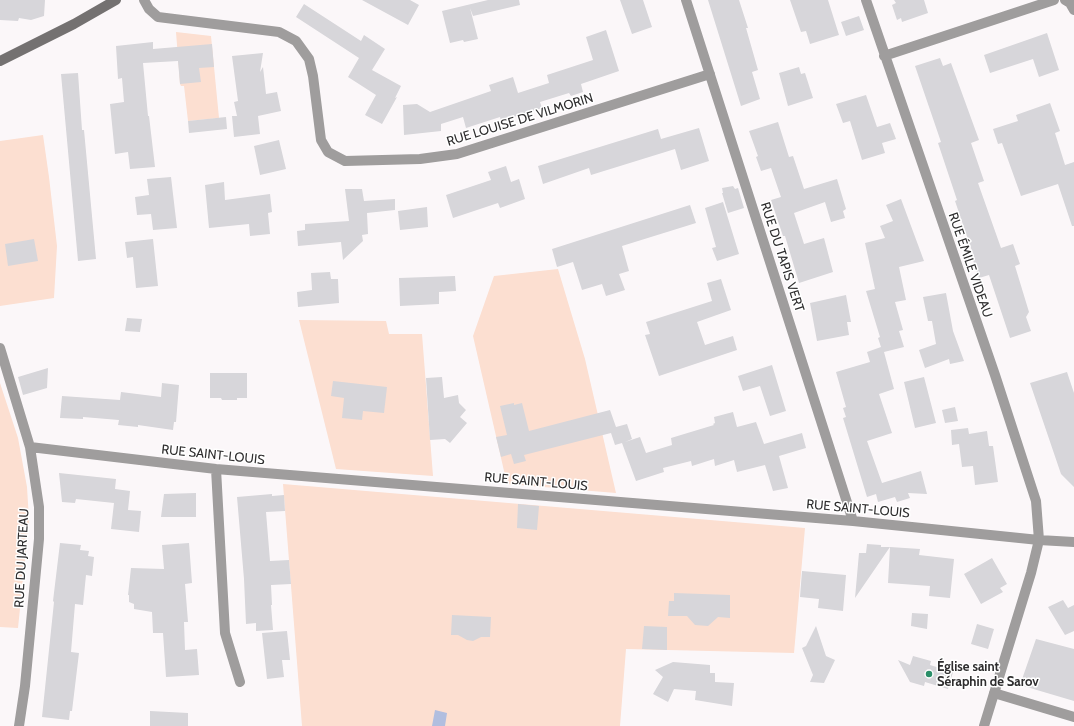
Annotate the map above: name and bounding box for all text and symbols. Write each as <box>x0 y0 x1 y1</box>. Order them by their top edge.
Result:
street label: RUE LOUISE DE VILMORIN <box>445 90 595 150</box>
street label: RUE DU TAPIS VERT <box>757 200 807 314</box>
street label: RUE ÉMILE VIDEAU <box>945 210 995 320</box>
street label: RUE SAINT-LOUIS <box>161 442 265 468</box>
street label: RUE SAINT-LOUIS <box>484 470 588 494</box>
street label: RUE SAINT-LOUIS <box>806 497 910 521</box>
street label: RUE DU JARTEAU <box>12 508 32 608</box>
place label: Église saint Séraphin de Sarov <box>937 659 1039 690</box>
marker: Église saint Séraphin de Sarov <box>924 669 934 679</box>

